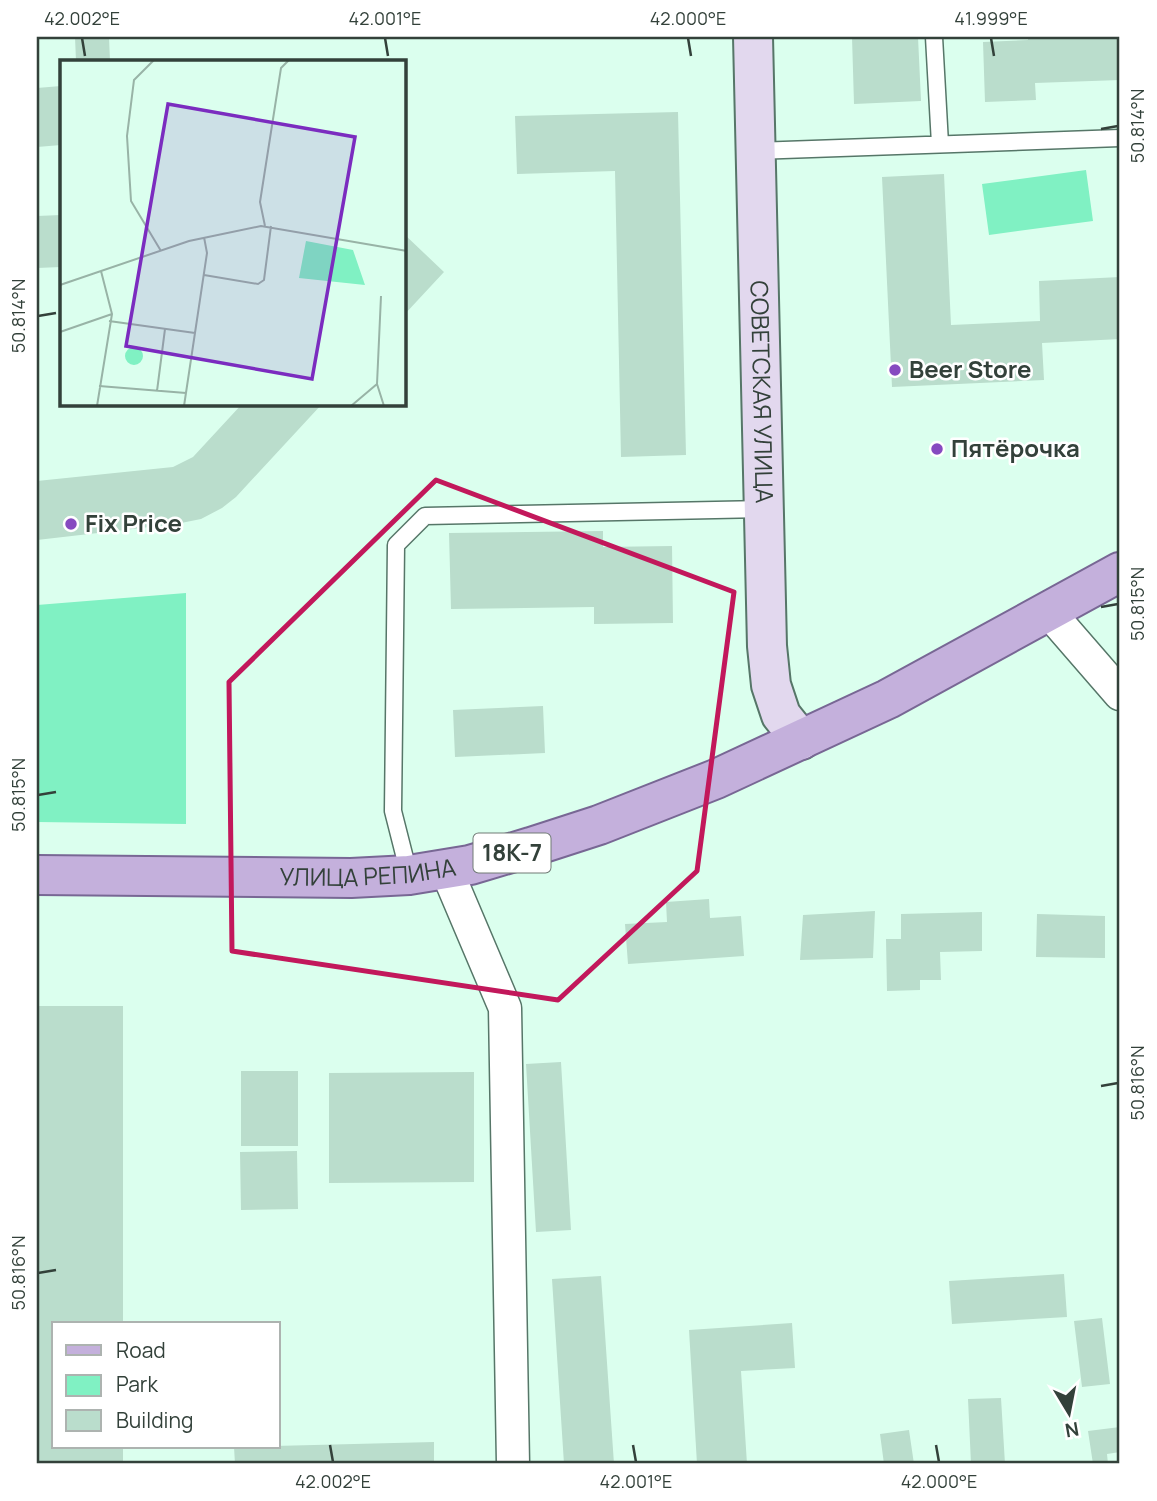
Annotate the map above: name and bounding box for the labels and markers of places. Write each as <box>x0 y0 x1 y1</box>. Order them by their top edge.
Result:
place label: Beer Store <box>909 352 1032 385</box>
marker: Beer Store <box>887 362 903 378</box>
place label: Пятёрочка <box>951 431 1080 464</box>
marker: Пятёрочка <box>929 441 945 457</box>
place label: Fix Price <box>85 506 182 539</box>
marker: Fix Price <box>63 516 79 532</box>

